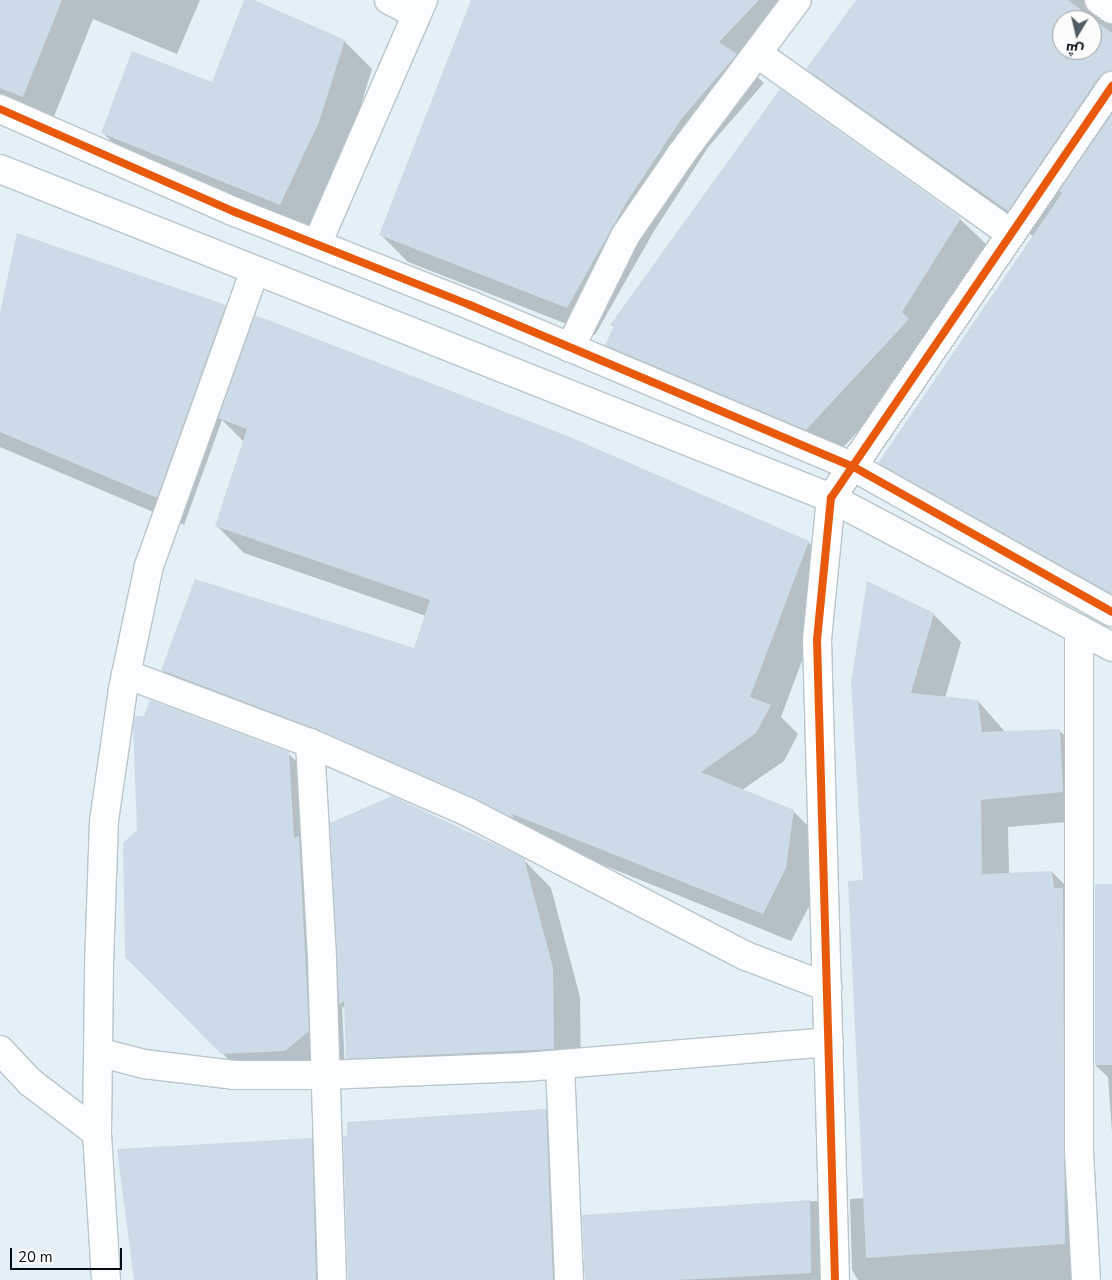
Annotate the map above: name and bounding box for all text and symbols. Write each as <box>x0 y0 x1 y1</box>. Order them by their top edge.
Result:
north arrow <box>1052 10 1102 60</box>
text: ش <box>1064 39 1085 60</box>
scale bar <box>12 1238 125 1270</box>
text: 20 m <box>18 1247 53 1267</box>

